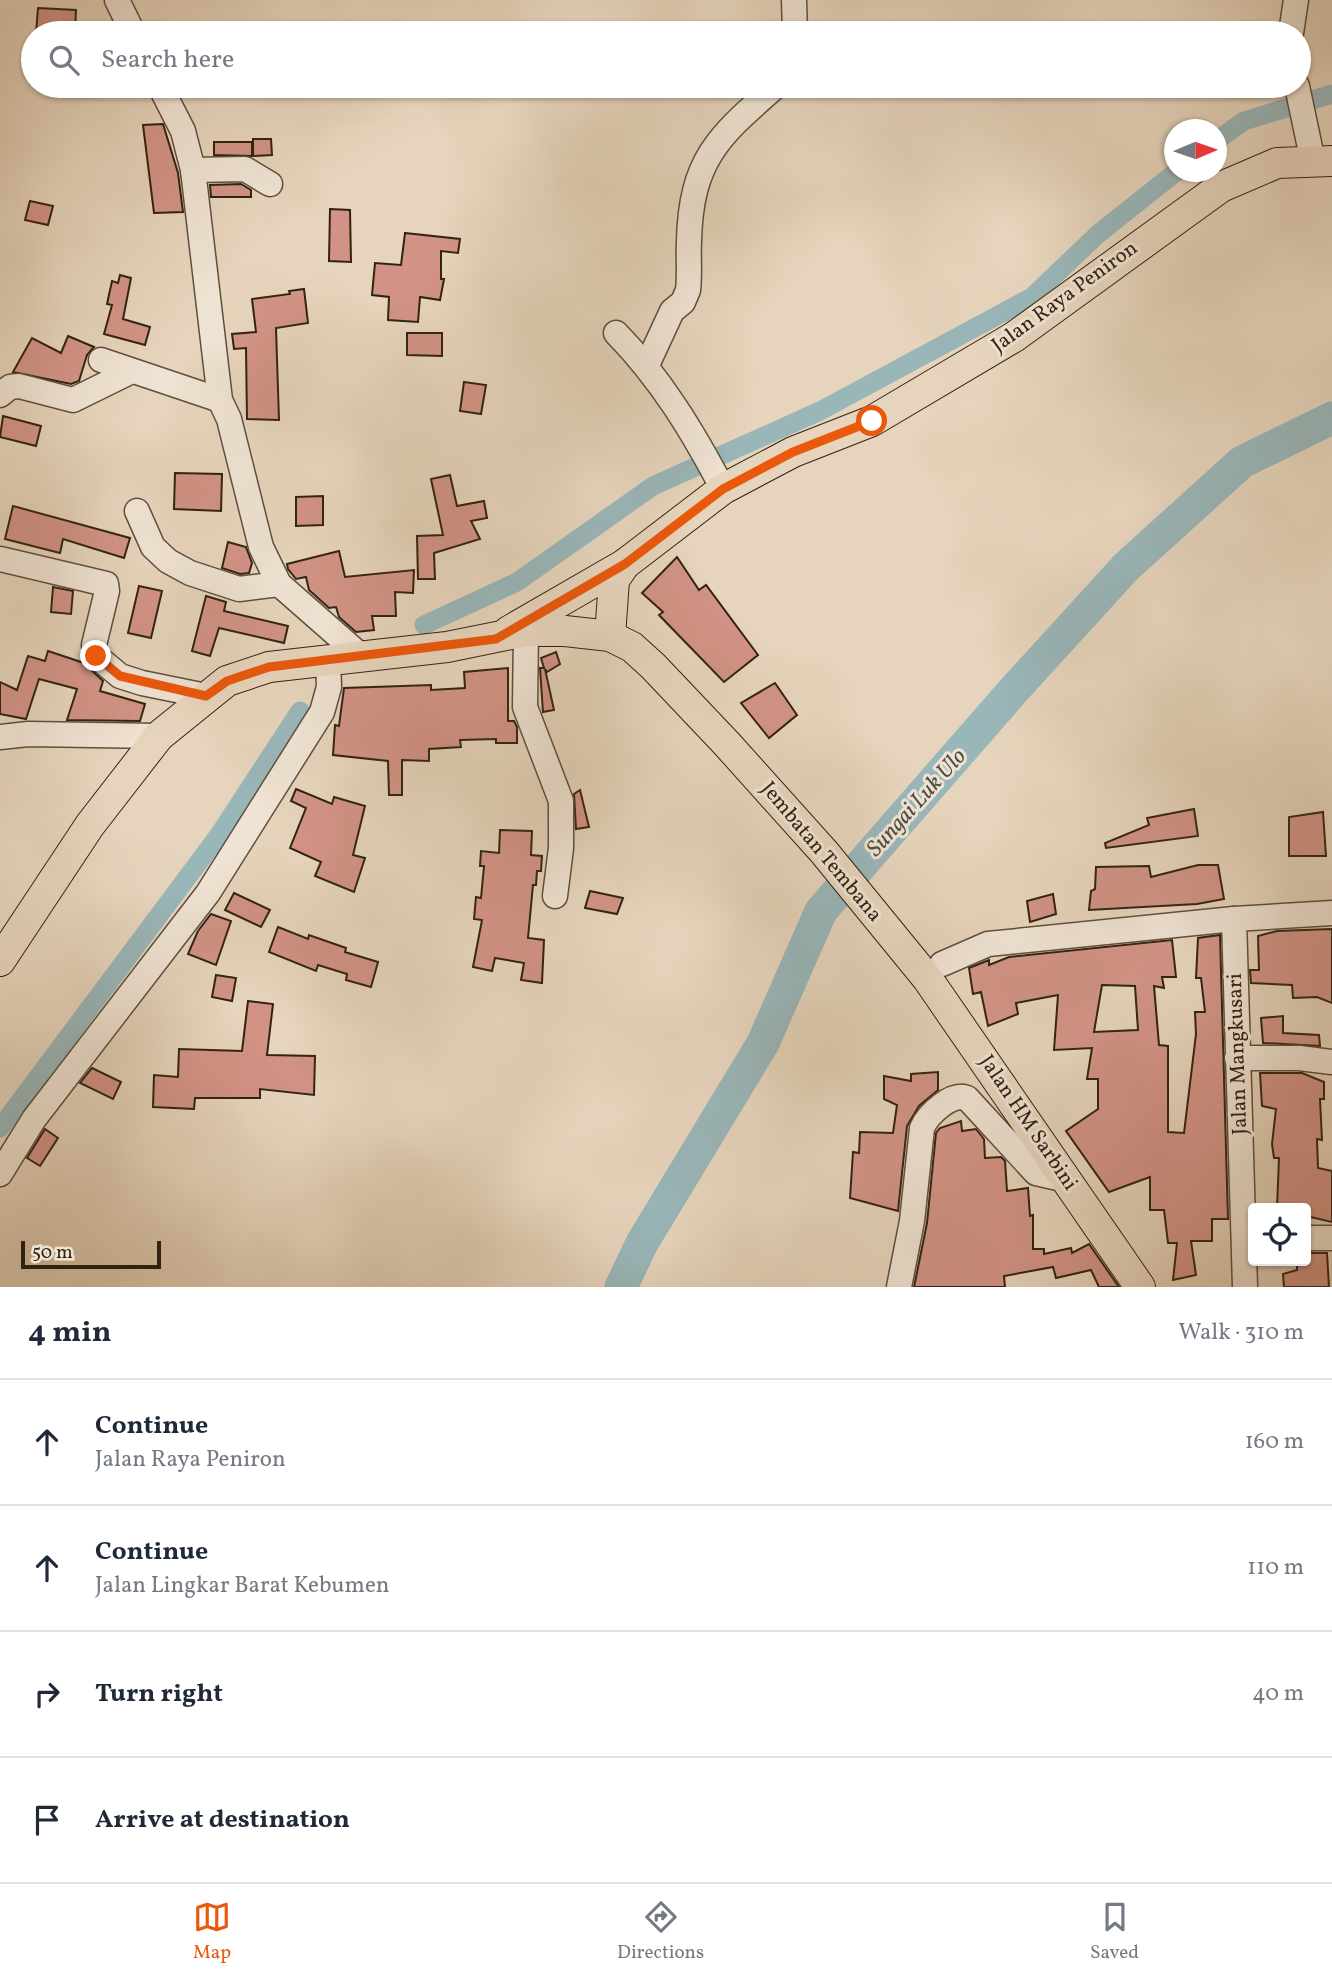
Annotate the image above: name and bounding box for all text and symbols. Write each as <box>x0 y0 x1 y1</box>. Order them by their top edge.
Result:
search box <box>21 21 1311 98</box>
icon: search <box>45 41 83 79</box>
text: Search here <box>101 42 234 78</box>
north arrow <box>1164 119 1227 182</box>
street label: Jalan Raya Peniron <box>986 234 1144 360</box>
route start <box>856 405 887 436</box>
route end <box>80 640 111 671</box>
water label: Sungai Luk Ulo <box>860 742 975 864</box>
street label: Jembatan Tembana <box>754 776 888 928</box>
street label: Jalan Mangkusari <box>1221 973 1255 1135</box>
street label: Jalan HM Sarbini <box>972 1049 1084 1197</box>
map controls <box>1248 1203 1311 1266</box>
button: locate <box>1248 1203 1311 1266</box>
scale bar <box>21 1238 161 1270</box>
text: 50 m <box>32 1240 73 1266</box>
text: 4 min <box>28 1312 112 1354</box>
text: Walk · 310 m <box>1178 1317 1304 1349</box>
text: Continue <box>95 1408 208 1444</box>
icon: ahead <box>28 1423 66 1461</box>
text: 160 m <box>1245 1426 1304 1458</box>
text: Jalan Raya Peniron <box>95 1444 286 1476</box>
text: Continue <box>95 1534 208 1570</box>
icon: ahead <box>28 1549 66 1587</box>
text: 110 m <box>1247 1552 1304 1584</box>
text: Jalan Lingkar Barat Kebumen <box>95 1570 390 1602</box>
icon: right <box>28 1675 66 1713</box>
text: Turn right <box>95 1676 223 1712</box>
text: 40 m <box>1252 1678 1304 1710</box>
icon: arrive <box>28 1801 66 1839</box>
text: Arrive at destination <box>95 1802 350 1838</box>
tab: Map <box>193 1898 231 1966</box>
tab: Directions <box>617 1898 704 1966</box>
tab: Saved <box>1090 1898 1139 1966</box>

